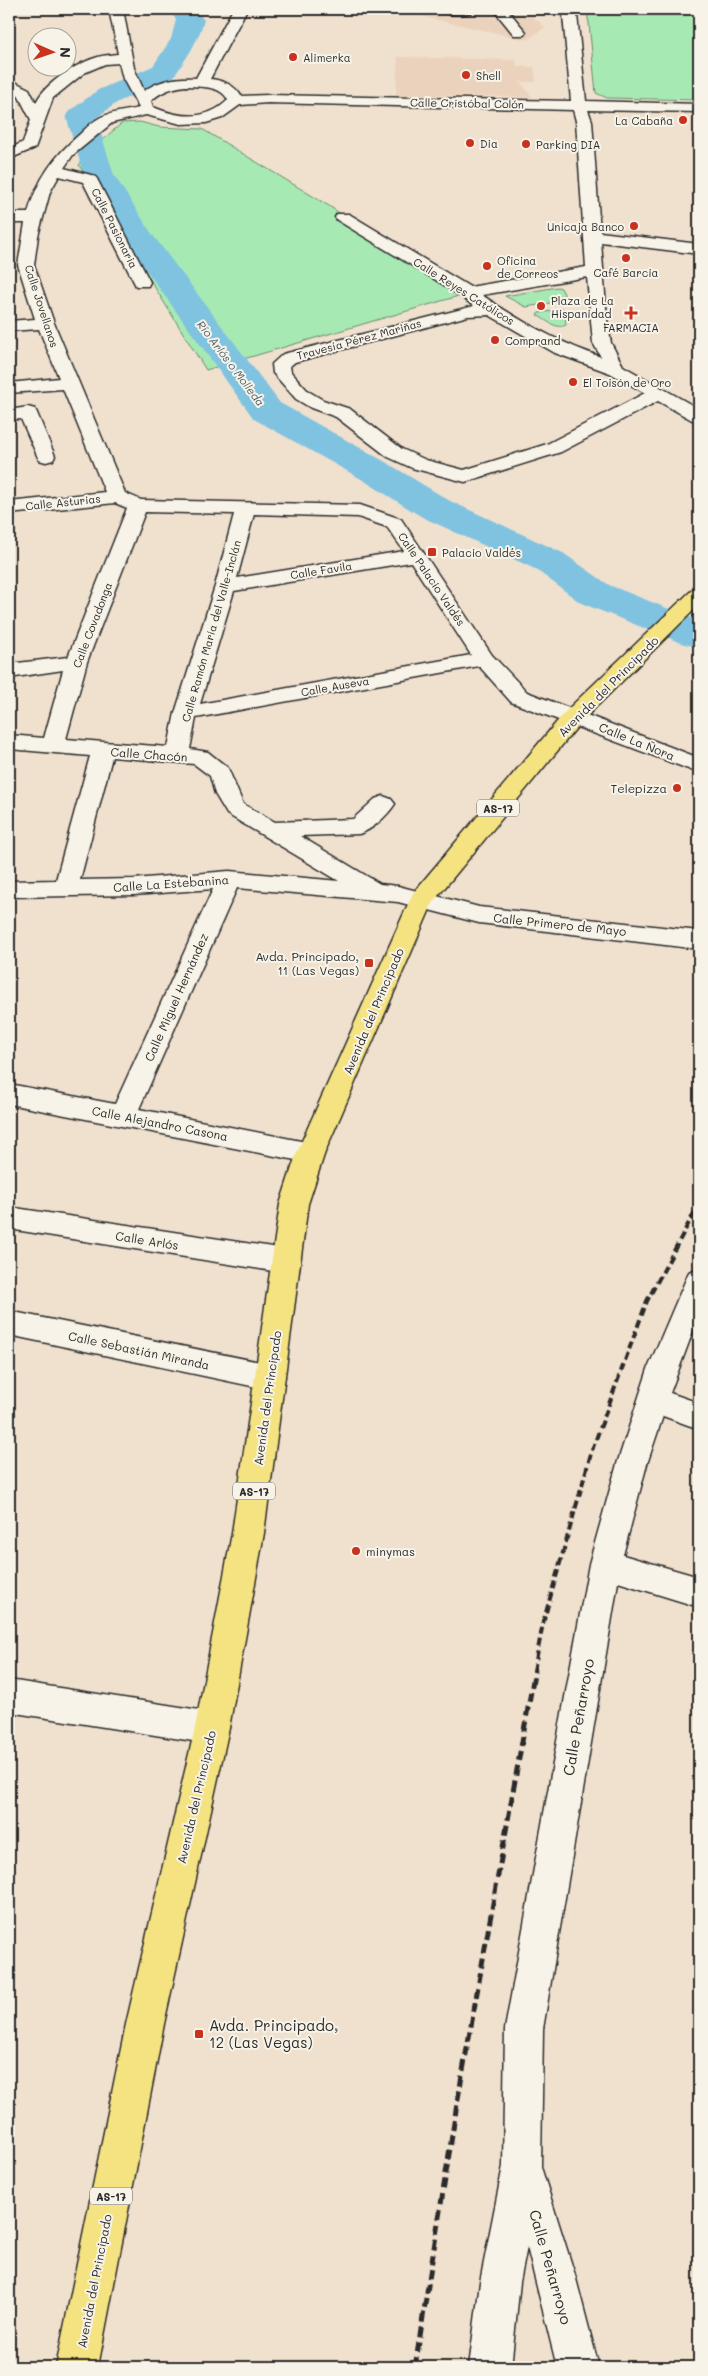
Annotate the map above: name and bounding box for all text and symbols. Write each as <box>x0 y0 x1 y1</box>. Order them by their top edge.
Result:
north arrow <box>28 28 78 78</box>
text: N <box>56 47 75 58</box>
place label: Alimerka <box>303 50 351 65</box>
marker: Alimerka <box>287 51 299 63</box>
place label: Shell <box>476 68 501 83</box>
marker: Shell <box>460 69 472 81</box>
street label: Calle Cristóbal Colón <box>410 95 524 111</box>
place label: La Cabaña <box>615 113 673 128</box>
marker: La Cabaña <box>677 114 689 126</box>
place label: Dia <box>480 136 498 151</box>
marker: Dia <box>464 137 476 149</box>
place label: Parking DIA <box>536 137 600 152</box>
marker: Parking DIA <box>520 138 532 150</box>
street label: Calle Pasionaria <box>88 185 142 271</box>
place label: Unicaja Banco <box>547 219 624 234</box>
marker: Unicaja Banco <box>628 220 640 232</box>
marker: Café Barcia <box>620 252 632 264</box>
place label: Oficina de Correos <box>497 253 558 281</box>
street label: Calle Reyes Católicos <box>411 254 517 328</box>
marker: Oficina de Correos <box>481 260 493 272</box>
street label: Calle Jovellanos <box>22 263 62 349</box>
place label: Café Barcia <box>594 265 659 280</box>
place label: Plaza de La Hispanidad <box>551 293 614 321</box>
marker: Plaza de La Hispanidad <box>535 300 547 312</box>
marker: FARMACIA <box>625 307 637 319</box>
street label: Travesía Pérez Mariñas <box>295 315 423 363</box>
water label: Río Arlós o Molleda <box>194 317 268 409</box>
place label: FARMACIA <box>603 320 659 335</box>
place label: Comprand <box>505 333 560 348</box>
marker: Comprand <box>489 334 501 346</box>
place label: El Toisón de Oro <box>583 375 672 390</box>
marker: El Toisón de Oro <box>567 376 579 388</box>
street label: Calle Asturias <box>25 491 101 513</box>
street label: Calle Palacio Valdés <box>395 529 469 629</box>
street label: Calle Ramón María del Valle-Inclán <box>178 538 244 724</box>
place label: Palacio Valdés <box>442 545 521 560</box>
marker: Palacio Valdés <box>426 546 438 558</box>
street label: Calle Favila <box>289 558 353 582</box>
street label: Calle Covadonga <box>69 580 115 670</box>
street label: Avenida del Principado <box>554 632 662 740</box>
street label: Calle Auseva <box>300 673 370 699</box>
street label: Calle La Ñora <box>597 719 677 763</box>
street label: Calle Chacón <box>110 743 188 765</box>
place label: Telepizza <box>611 780 667 796</box>
marker: Telepizza <box>671 782 683 794</box>
road number: AS-17 <box>477 800 519 816</box>
street label: Calle La Estebanina <box>113 871 229 895</box>
street label: Calle Primero de Mayo <box>493 909 627 939</box>
street label: Calle Miguel Hernández <box>140 930 212 1064</box>
street label: Avenida del Principado <box>339 945 407 1077</box>
place label: Avda. Principado, 11 (Las Vegas) <box>255 948 359 978</box>
marker: Avda. Principado, 11 (Las Vegas) <box>363 957 375 969</box>
street label: Calle Alejandro Casona <box>91 1102 229 1144</box>
street label: Calle Arlós <box>114 1227 180 1253</box>
street label: Calle Sebastián Miranda <box>67 1327 211 1373</box>
street label: Avenida del Principado <box>250 1330 284 1466</box>
road number: AS-17 <box>233 1482 275 1500</box>
place label: minymas <box>366 1543 415 1559</box>
marker: minymas <box>350 1545 362 1557</box>
street label: Calle Peñarroyo <box>558 1657 598 1777</box>
street label: Avenida del Principado <box>173 1729 219 1865</box>
place label: Avda. Principado, 12 (Las Vegas) <box>209 2015 338 2052</box>
marker: Avda. Principado, 12 (Las Vegas) <box>193 2028 205 2040</box>
road number: AS-17 <box>90 2188 132 2204</box>
street label: Calle Peñarroyo <box>525 2207 577 2327</box>
street label: Avenida del Principado <box>73 2213 115 2349</box>

